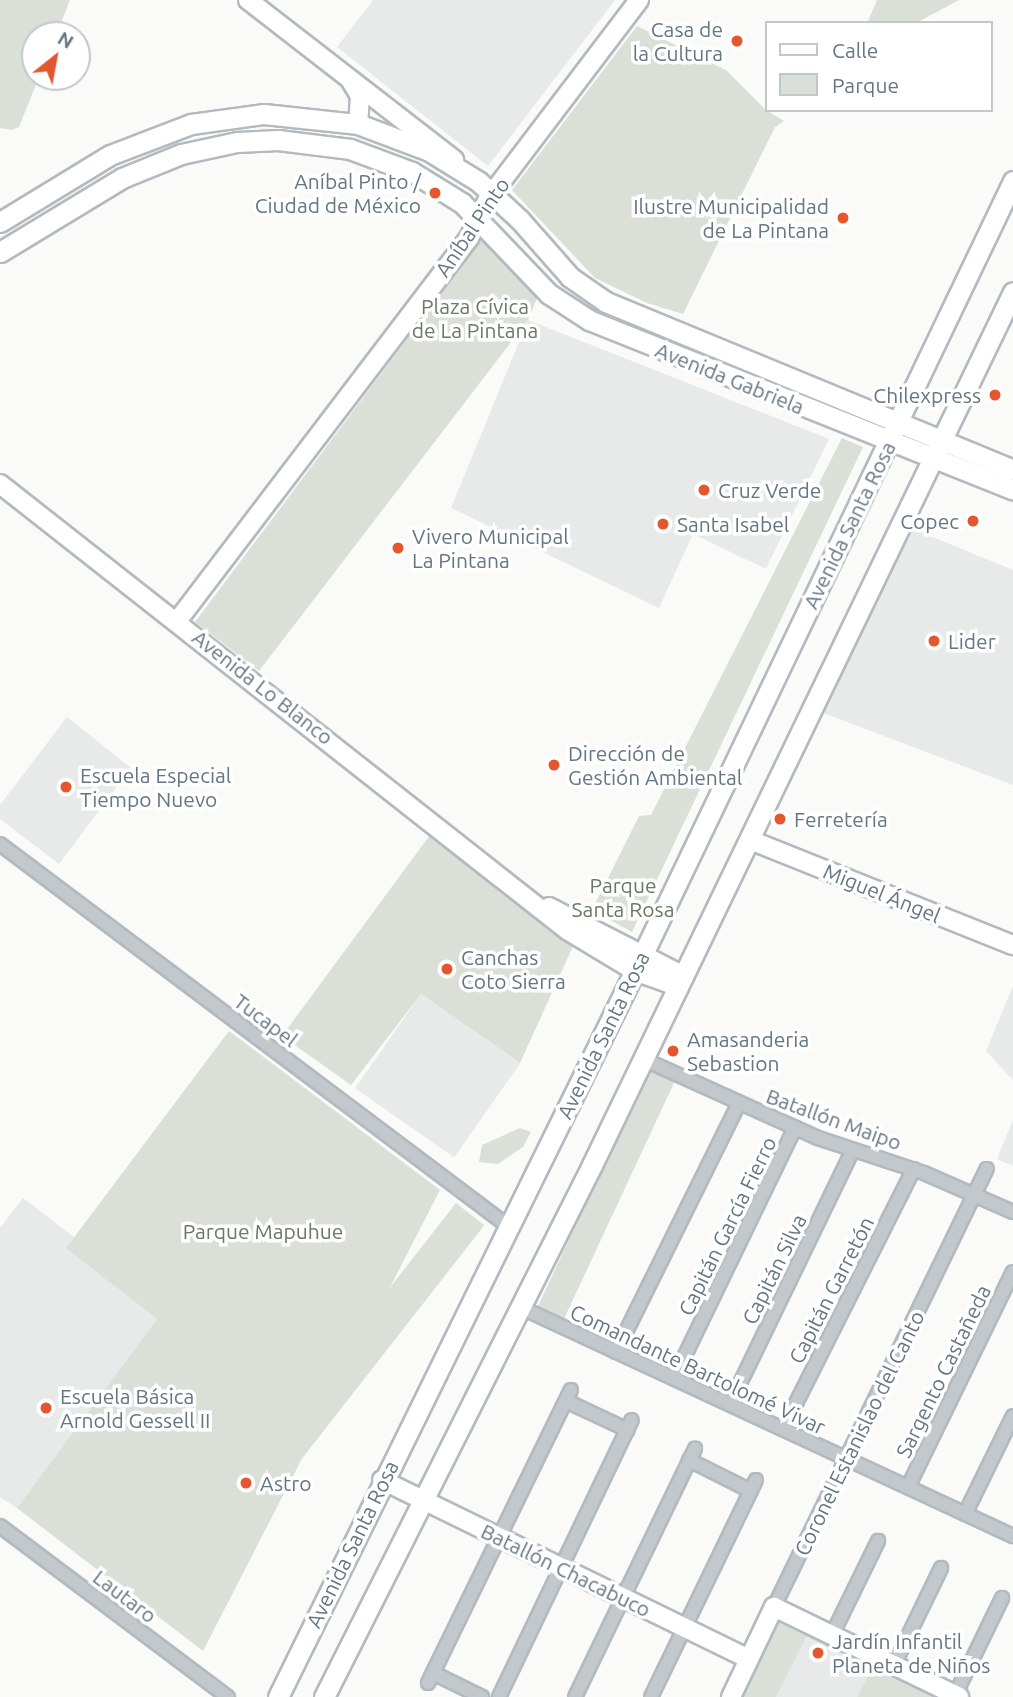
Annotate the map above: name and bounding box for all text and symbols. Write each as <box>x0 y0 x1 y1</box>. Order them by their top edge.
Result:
place label: Casa de la Cultura <box>633 16 723 66</box>
north arrow <box>21 21 91 91</box>
legend <box>764 21 992 112</box>
text: N <box>54 27 78 53</box>
marker: Casa de la Cultura <box>729 33 745 49</box>
text: Calle <box>832 38 878 62</box>
text: Parque <box>832 73 899 97</box>
place label: Aníbal Pinto / Ciudad de México <box>255 168 421 218</box>
street label: Aníbal Pinto <box>430 173 514 281</box>
marker: Aníbal Pinto / Ciudad de México <box>427 185 443 201</box>
place label: Ilustre Municipalidad de La Pintana <box>633 193 829 243</box>
marker: Ilustre Municipalidad de La Pintana <box>835 210 851 226</box>
park label: Plaza Cívica de La Pintana <box>412 293 538 343</box>
street label: Avenida Gabriela <box>652 337 808 419</box>
place label: Chilexpress <box>873 382 981 408</box>
marker: Chilexpress <box>987 387 1003 403</box>
street label: Avenida Santa Rosa <box>798 437 900 613</box>
place label: Cruz Verde <box>718 477 821 503</box>
marker: Cruz Verde <box>696 482 712 498</box>
place label: Copec <box>900 508 959 534</box>
place label: Santa Isabel <box>677 511 789 537</box>
marker: Copec <box>965 513 981 529</box>
marker: Santa Isabel <box>655 516 671 532</box>
place label: Vivero Municipal La Pintana <box>412 523 569 573</box>
marker: Vivero Municipal La Pintana <box>390 540 406 556</box>
street label: Avenida Lo Blanco <box>188 624 338 750</box>
place label: Lider <box>948 628 996 654</box>
marker: Lider <box>926 633 942 649</box>
place label: Dirección de Gestión Ambiental <box>568 740 742 790</box>
marker: Dirección de Gestión Ambiental <box>546 757 562 773</box>
place label: Escuela Especial Tiempo Nuevo <box>80 762 231 812</box>
marker: Escuela Especial Tiempo Nuevo <box>58 779 74 795</box>
place label: Ferretería <box>794 806 888 832</box>
marker: Ferretería <box>772 811 788 827</box>
street label: Miguel Ángel <box>820 858 944 928</box>
park label: Parque Santa Rosa <box>572 872 674 922</box>
place label: Canchas Coto Sierra <box>461 944 566 994</box>
street label: Avenida Santa Rosa <box>552 947 654 1123</box>
marker: Canchas Coto Sierra <box>439 961 455 977</box>
street label: Tucapel <box>229 988 303 1052</box>
place label: Amasanderia Sebastion <box>687 1026 809 1076</box>
marker: Amasanderia Sebastion <box>665 1043 681 1059</box>
street label: Batallón Maipo <box>763 1083 905 1155</box>
street label: Capitán García Fierro <box>673 1132 781 1320</box>
street label: Capitán Silva <box>736 1210 812 1328</box>
street label: Capitán Garretón <box>783 1212 879 1368</box>
park label: Parque Mapuhue <box>183 1218 343 1244</box>
street label: Sargento Castañeda <box>890 1280 996 1462</box>
street label: Comandante Bartolomé Vivar <box>566 1299 830 1439</box>
street label: Coronel Estanislao del Canto <box>789 1307 929 1559</box>
place label: Escuela Básica Arnold Gessell II <box>60 1383 210 1433</box>
marker: Escuela Básica Arnold Gessell II <box>38 1400 54 1416</box>
street label: Avenida Santa Rosa <box>301 1456 403 1632</box>
place label: Astro <box>260 1470 312 1496</box>
marker: Astro <box>238 1475 254 1491</box>
street label: Batallón Chacabuco <box>477 1518 655 1622</box>
street label: Lautaro <box>88 1564 162 1628</box>
place label: Jardín Infantil Planeta de Niños <box>832 1628 990 1678</box>
marker: Jardín Infantil Planeta de Niños <box>810 1645 826 1661</box>

